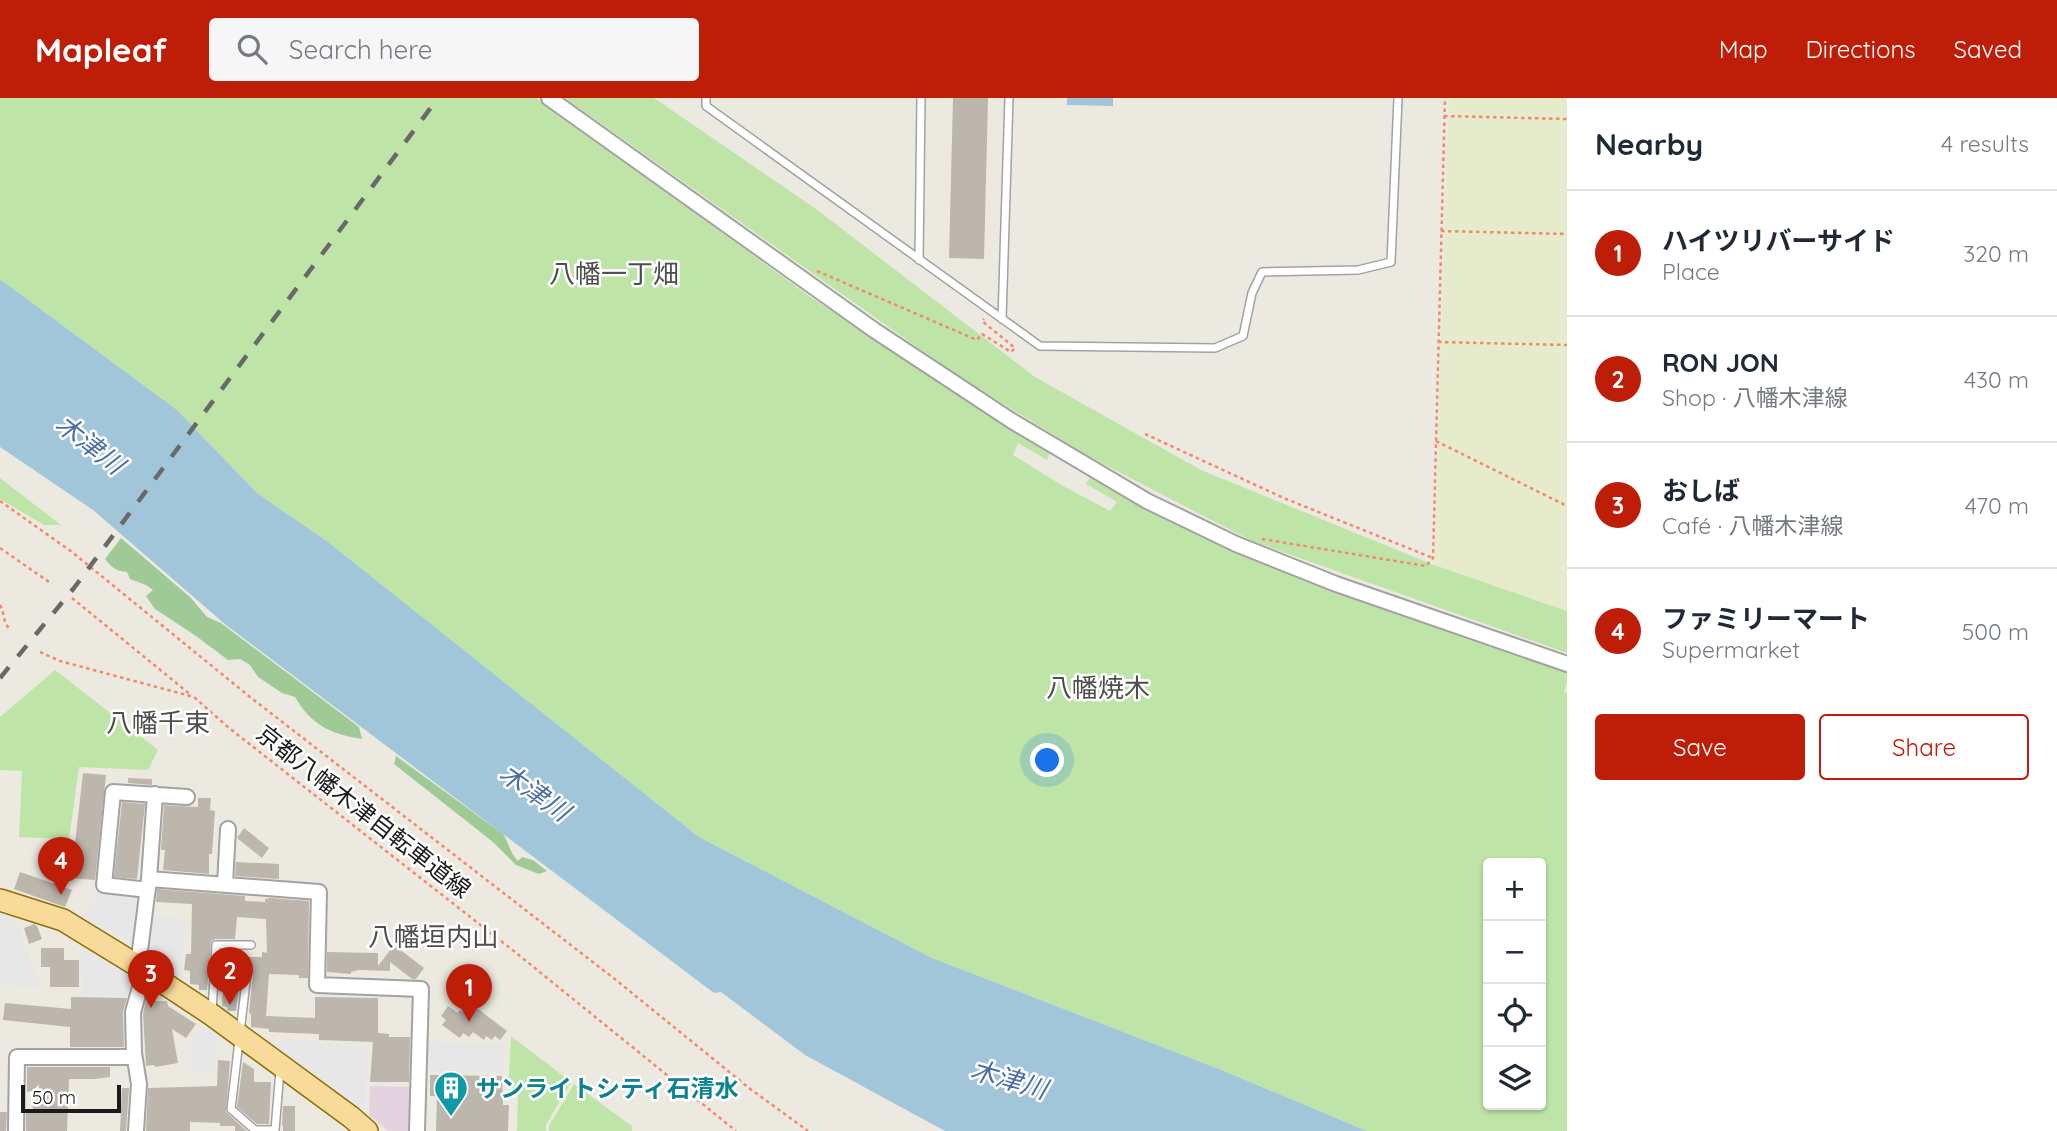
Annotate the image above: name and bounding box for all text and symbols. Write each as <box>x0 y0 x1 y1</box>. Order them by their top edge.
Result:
search box <box>209 18 699 81</box>
text: Mapleaf <box>35 29 167 70</box>
icon: search <box>233 30 271 68</box>
text: Search here <box>289 33 432 66</box>
text: Map <box>1719 34 1768 64</box>
text: Directions <box>1806 34 1916 64</box>
text: Saved <box>1954 34 2022 64</box>
text: Nearby <box>1595 125 1703 163</box>
text: 4 results <box>1941 129 2029 158</box>
text: ハイツリバーサイド <box>1662 224 1895 257</box>
text: 1 <box>1614 239 1622 268</box>
text: 320 m <box>1963 239 2029 268</box>
district label: 八幡一丁畑 <box>549 257 679 290</box>
text: Place <box>1662 257 1720 286</box>
text: RON JON <box>1662 346 1779 379</box>
text: 2 <box>1611 365 1625 394</box>
text: 430 m <box>1964 365 2029 394</box>
text: Shop · 八幡木津線 <box>1662 383 1848 412</box>
water label: 木津川 <box>49 407 133 483</box>
text: おしば <box>1662 474 1740 507</box>
text: 3 <box>1612 491 1624 520</box>
text: 470 m <box>1965 491 2029 520</box>
text: Café · 八幡木津線 <box>1662 511 1843 540</box>
text: ファミリーマート <box>1662 602 1870 635</box>
text: 4 <box>1611 617 1625 646</box>
text: 500 m <box>1962 617 2029 646</box>
text: Supermarket <box>1662 635 1800 664</box>
district label: 八幡焼木 <box>1046 671 1150 704</box>
district label: 八幡千束 <box>106 706 210 739</box>
button: Save <box>1595 714 1805 780</box>
button: Share <box>1819 714 2029 780</box>
street label: 京都八幡木津自転車道線 <box>251 718 477 904</box>
your location <box>1030 743 1064 777</box>
water label: 木津川 <box>494 756 579 830</box>
pin: 4 <box>38 837 84 895</box>
map controls <box>1483 858 1546 1110</box>
button: + <box>1483 858 1546 921</box>
district label: 八幡垣内山 <box>368 920 498 953</box>
button: − <box>1483 921 1546 984</box>
pin: 2 <box>207 947 253 1005</box>
pin: 3 <box>128 950 174 1008</box>
pin: 1 <box>446 964 492 1022</box>
button: locate <box>1483 984 1546 1047</box>
button: layers <box>1483 1047 1546 1110</box>
water label: 木津川 <box>967 1052 1054 1106</box>
building icon: サンライトシティ石清水 <box>432 1069 470 1118</box>
place label: サンライトシティ石清水 <box>476 1073 739 1103</box>
scale bar <box>21 1082 121 1114</box>
text: 50 m <box>32 1085 76 1109</box>

